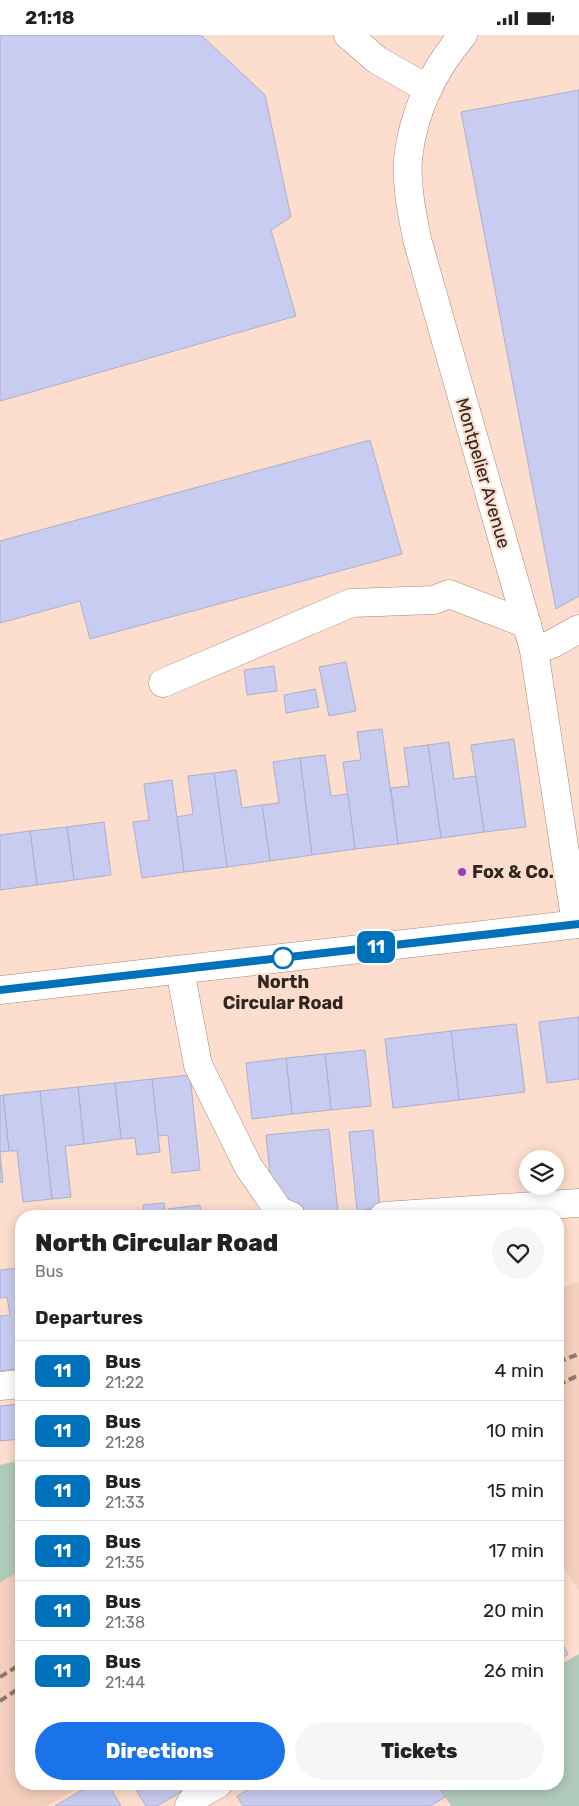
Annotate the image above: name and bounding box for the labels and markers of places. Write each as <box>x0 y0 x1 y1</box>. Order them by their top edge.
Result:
place label: Fox & Co. <box>472 861 554 883</box>
marker: Fox & Co. <box>456 866 468 878</box>
marker: North Circular Road <box>272 947 294 969</box>
place label: North Circular Road <box>223 971 343 1014</box>

